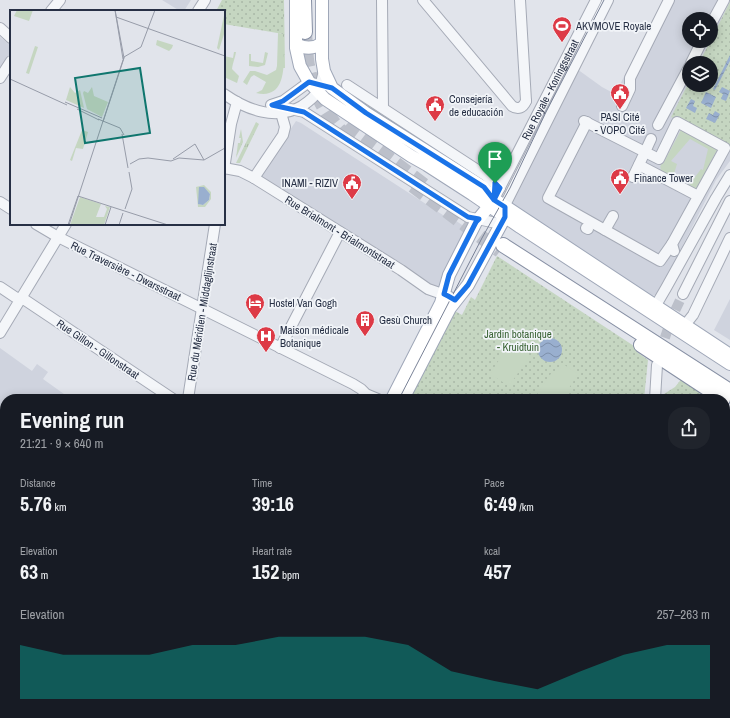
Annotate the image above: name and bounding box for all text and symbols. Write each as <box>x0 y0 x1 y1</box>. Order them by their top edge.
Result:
inset map <box>10 10 225 225</box>
map controls <box>682 12 718 92</box>
button: locate <box>682 12 718 48</box>
sports icon: AKVMOVE Royale <box>551 15 573 43</box>
place label: AKVMOVE Royale <box>575 19 651 33</box>
street label: Rue Royale - Koningsstraat <box>519 36 582 142</box>
button: layers <box>682 56 718 92</box>
public building icon: PASI Cité - VOPO Cité <box>609 82 631 110</box>
place label: Consejería de educación <box>449 92 503 119</box>
public building icon: Consejería de educación <box>424 94 446 122</box>
place label: PASI Cité - VOPO Cité <box>595 110 645 137</box>
pin <box>478 142 512 183</box>
icon: arrive <box>484 148 506 170</box>
public building icon: Finance Tower <box>609 167 631 195</box>
place label: Finance Tower <box>634 171 693 185</box>
public building icon: INAMI - RIZIV <box>341 172 363 200</box>
place label: INAMI - RIZIV <box>282 176 338 190</box>
street label: Rue Brialmont - Brialmontstraat <box>283 192 398 272</box>
street label: Rue Traversière - Dwarsstraat <box>69 238 184 304</box>
street label: Rue du Méridien - Middaglijnstraat <box>184 242 220 382</box>
hotel icon: Hostel Van Gogh <box>244 292 266 320</box>
place label: Hostel Van Gogh <box>269 296 337 310</box>
building icon: Gesù Church <box>354 309 376 337</box>
place label: Gesù Church <box>379 313 432 327</box>
street label: Rue Gillon - Gillonstraat <box>54 316 142 382</box>
place label: Maison médicale Botanique <box>280 323 349 350</box>
hospital icon: Maison médicale Botanique <box>255 325 277 353</box>
park label: Jardin botanique - Kruidtuin <box>484 327 552 354</box>
text: Evening run <box>20 405 124 435</box>
button: share <box>668 407 710 449</box>
text: 21:21 · 9 × 640 m <box>20 435 103 452</box>
text: Distance <box>20 476 56 490</box>
text: Time <box>252 476 272 490</box>
text: Pace <box>484 476 505 490</box>
text: 5.76 <box>20 490 52 517</box>
text: 39:16 <box>252 490 294 517</box>
text: 6:49 <box>484 490 517 517</box>
text: km <box>52 500 66 514</box>
text: /km <box>517 500 534 514</box>
text: Elevation <box>20 544 58 558</box>
text: Heart rate <box>252 544 292 558</box>
text: kcal <box>484 544 500 558</box>
text: 63 <box>20 558 38 585</box>
text: 152 <box>252 558 279 585</box>
text: 457 <box>484 558 511 585</box>
text: m <box>38 568 48 582</box>
text: bpm <box>279 568 299 582</box>
text: Elevation <box>20 606 64 623</box>
text: 257–263 m <box>657 606 710 623</box>

